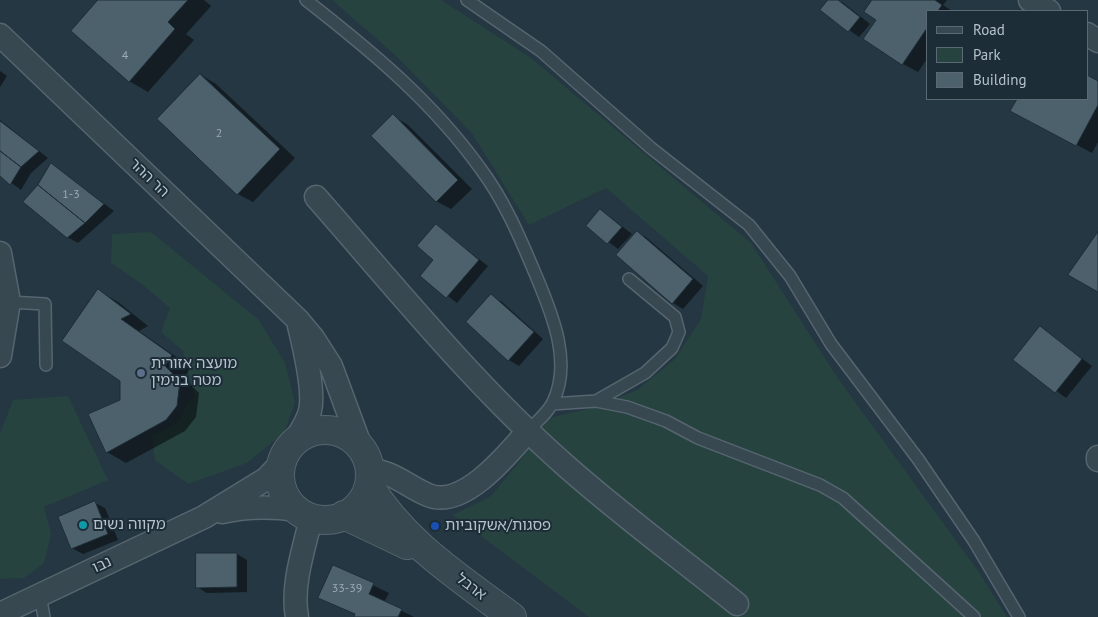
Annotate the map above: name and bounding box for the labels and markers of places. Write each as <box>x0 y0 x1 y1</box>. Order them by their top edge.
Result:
place label: מועצה אזורית מטה בנימין <box>151 355 237 390</box>
marker: מועצה אזורית מטה בנימין <box>135 367 147 379</box>
place label: מקווה נשים <box>93 516 166 534</box>
place label: פסגות/אשקוביות <box>445 517 551 535</box>
marker: מקווה נשים <box>77 519 89 531</box>
marker: פסגות/אשקוביות <box>429 520 441 532</box>

